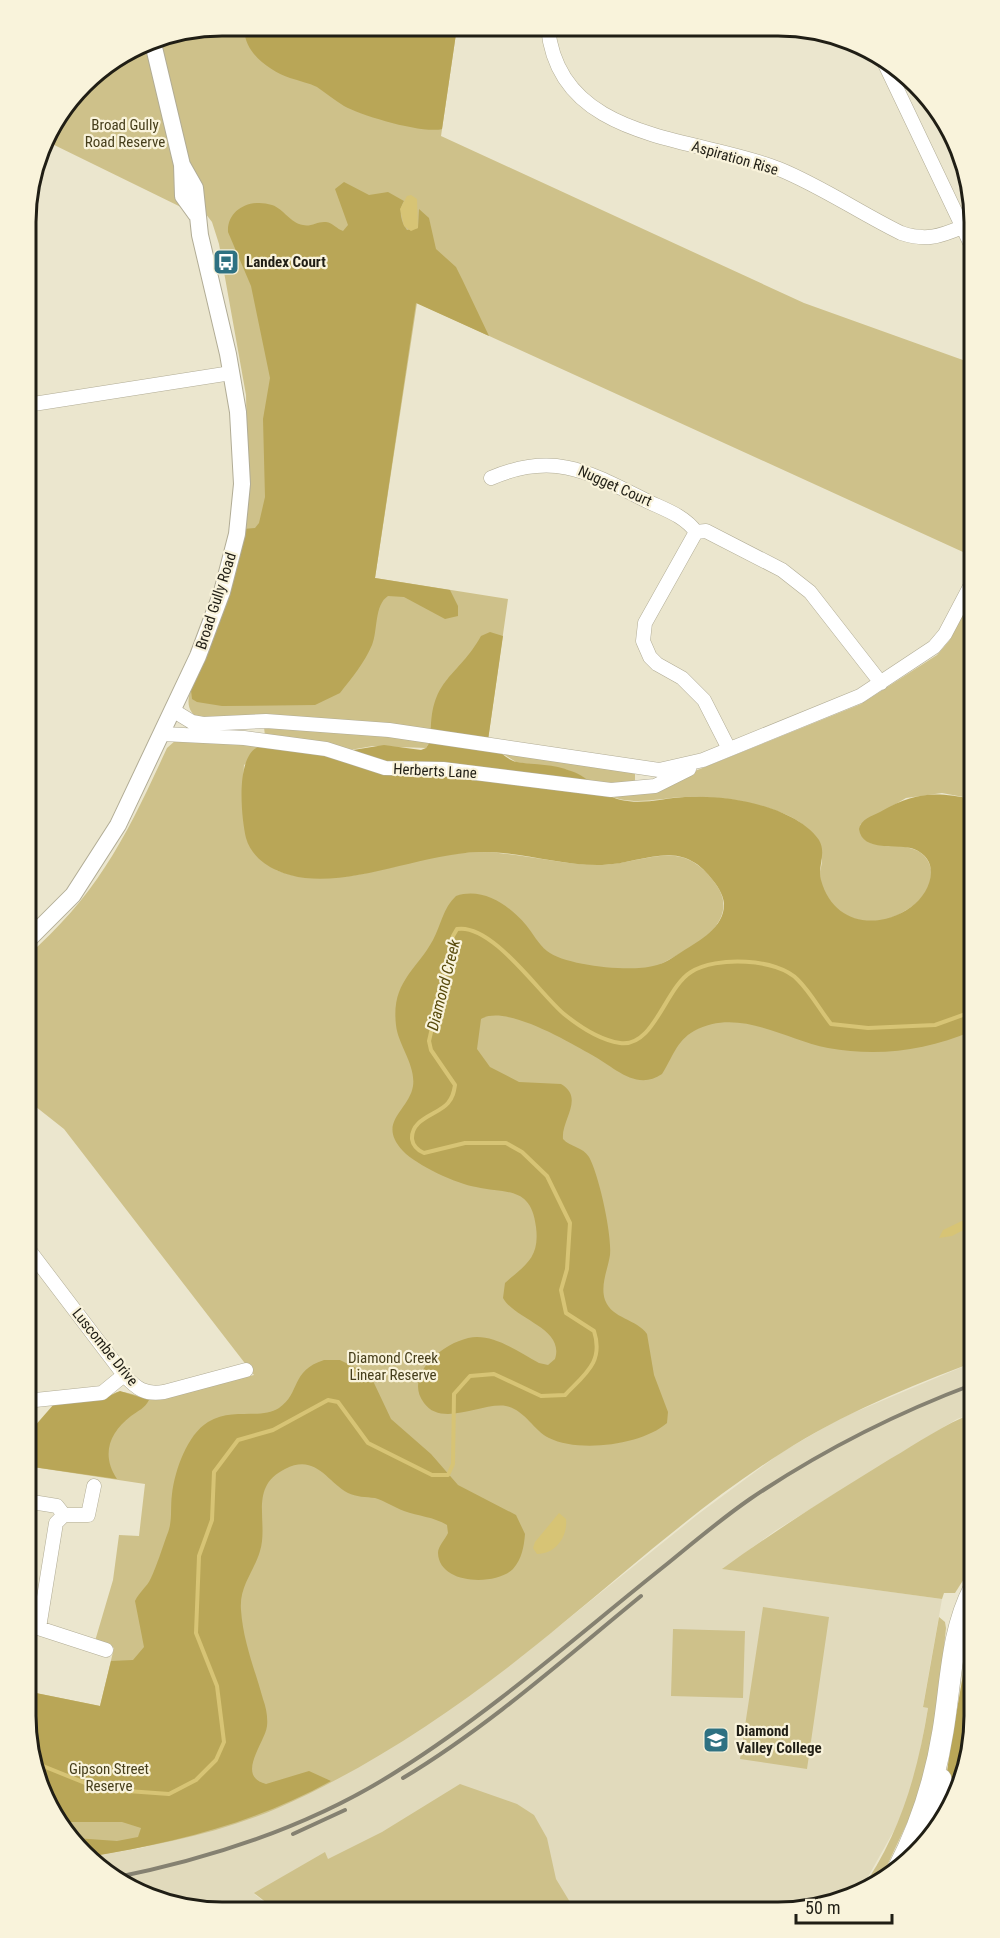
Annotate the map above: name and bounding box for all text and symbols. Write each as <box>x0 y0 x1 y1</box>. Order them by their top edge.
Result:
park label: Broad Gully Road Reserve <box>85 116 165 151</box>
street label: Aspiration Rise <box>690 137 780 179</box>
bus stop icon: Landex Court <box>211 247 241 277</box>
place label: Landex Court <box>246 253 326 271</box>
street label: Nugget Court <box>575 462 655 510</box>
street label: Broad Gully Road <box>192 550 240 652</box>
street label: Herberts Lane <box>393 760 477 782</box>
water label: Diamond Creek <box>423 937 464 1033</box>
street label: Luscombe Drive <box>68 1305 142 1389</box>
park label: Diamond Creek Linear Reserve <box>348 1349 438 1384</box>
place label: Diamond Valley College <box>736 1722 822 1757</box>
school or university icon: Diamond Valley College <box>701 1725 731 1755</box>
park label: Gipson Street Reserve <box>69 1760 149 1795</box>
scale bar <box>796 1887 892 1925</box>
text: 50 m <box>805 1897 840 1918</box>

